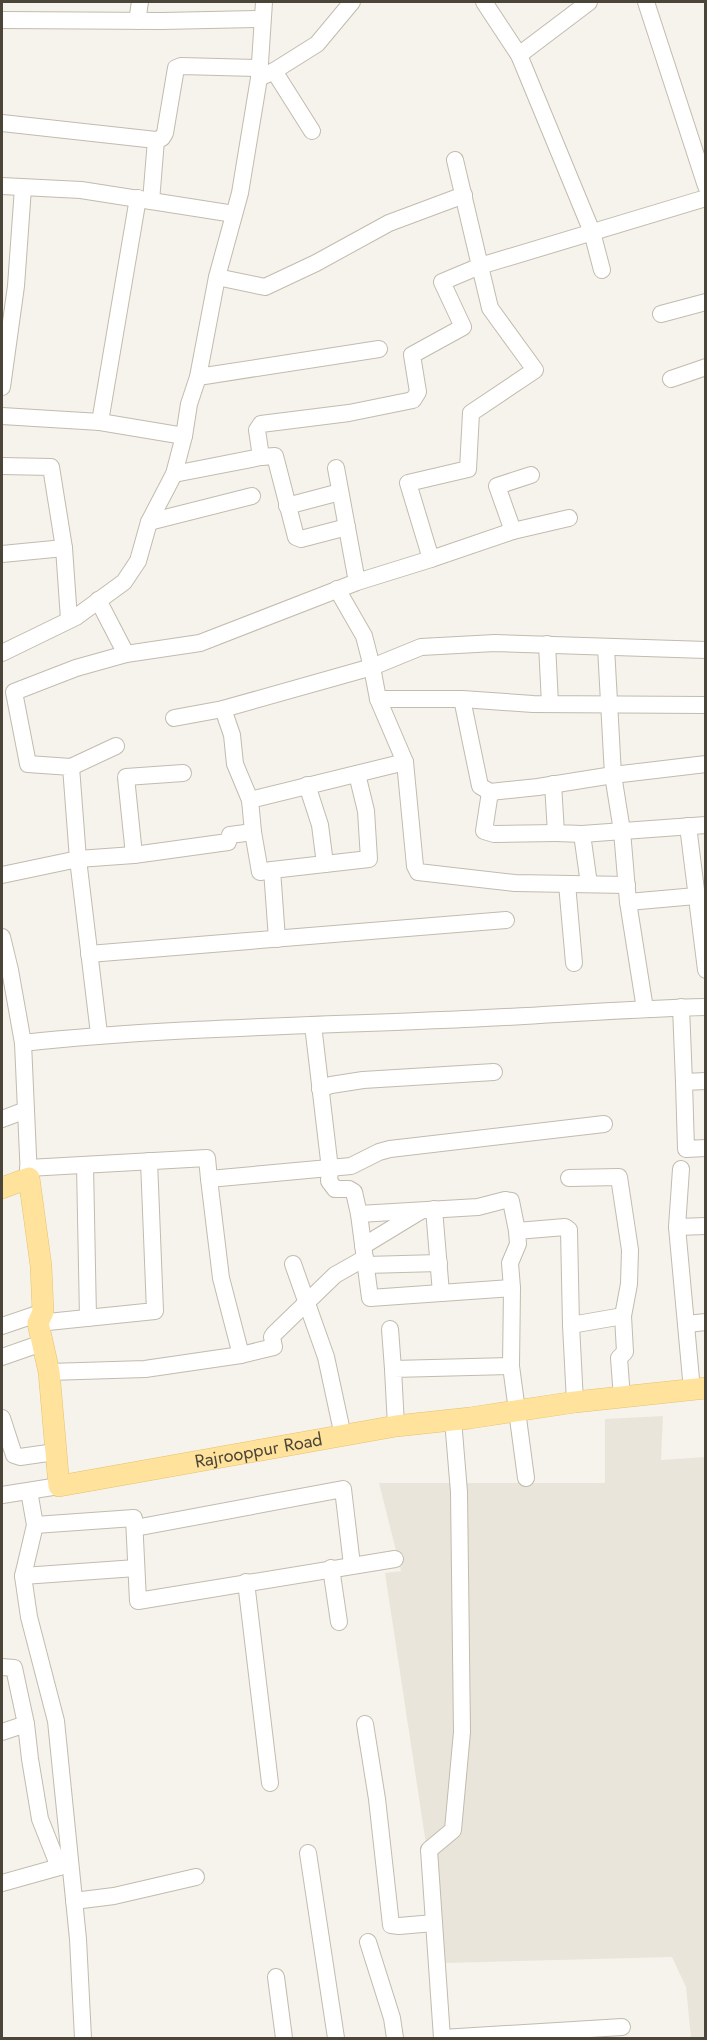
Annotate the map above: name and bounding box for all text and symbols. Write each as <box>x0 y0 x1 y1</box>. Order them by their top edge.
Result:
street label: Rajrooppur Road <box>193 1426 324 1475</box>

